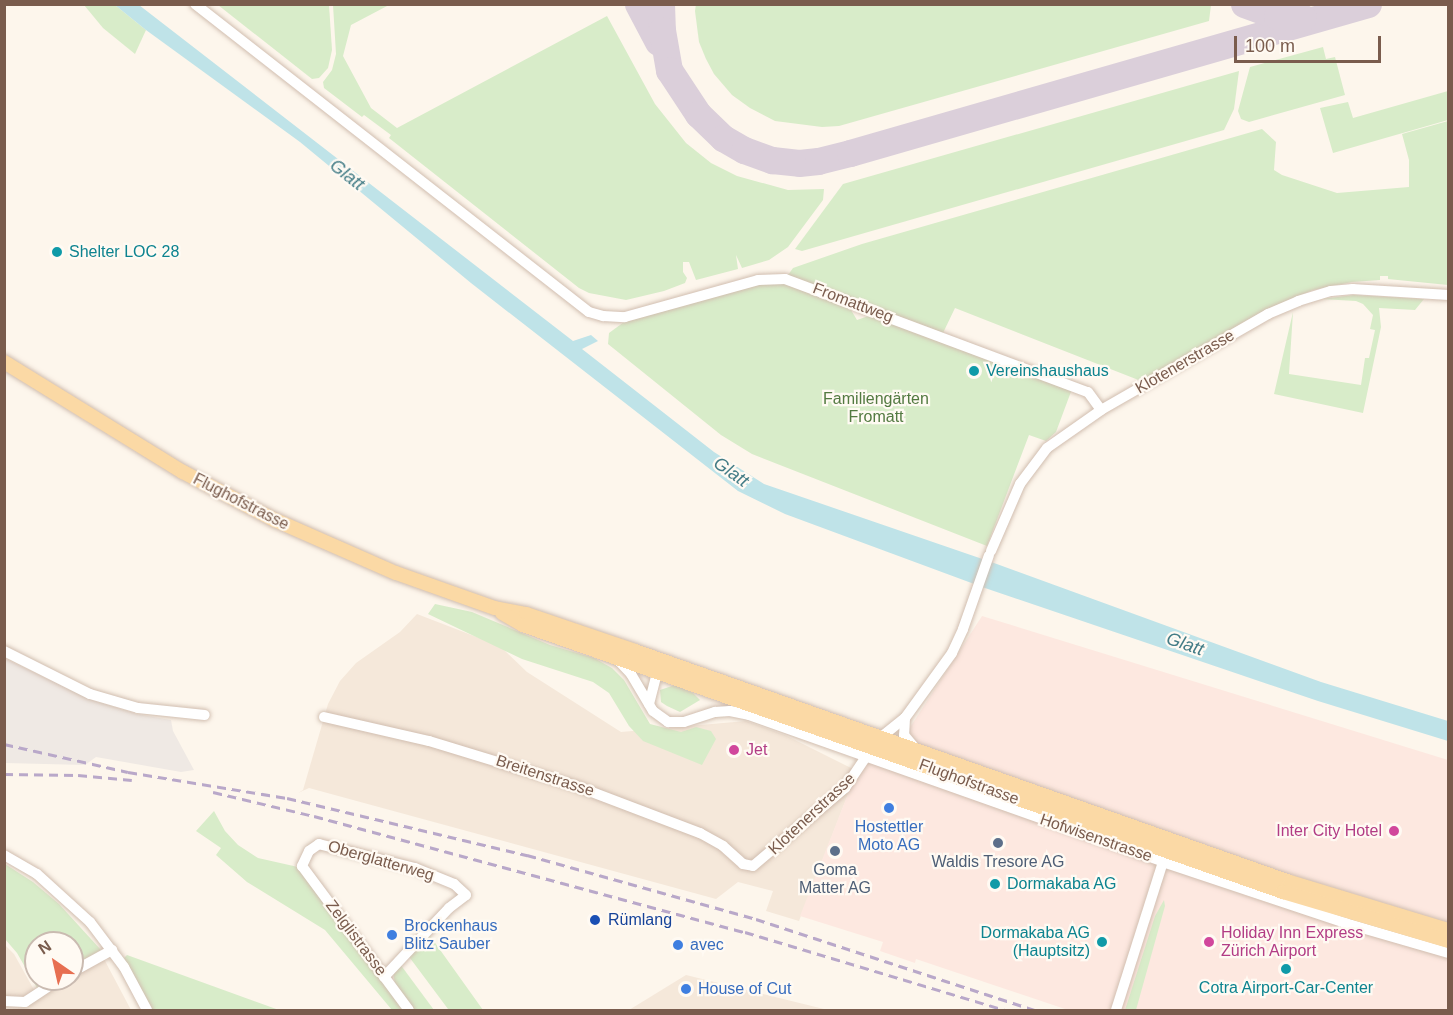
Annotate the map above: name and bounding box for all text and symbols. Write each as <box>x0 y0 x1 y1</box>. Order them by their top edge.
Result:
scale bar <box>1237 24 1384 62</box>
text: 100 m <box>1245 36 1295 56</box>
water label: Glatt <box>325 155 369 195</box>
place label: Shelter LOC 28 <box>69 242 179 262</box>
marker: Shelter LOC 28 <box>50 245 64 259</box>
street label: Fromattweg <box>810 279 896 327</box>
street label: Klotenerstrasse <box>1132 326 1238 398</box>
place label: Vereinshaushaus <box>986 361 1109 381</box>
marker: Vereinshaushaus <box>967 364 981 378</box>
park label: Familiengärten Fromatt <box>823 389 929 427</box>
water label: Glatt <box>709 452 753 492</box>
street label: Flughofstrasse <box>190 470 292 534</box>
water label: Glatt <box>1164 628 1206 660</box>
place label: Jet <box>746 740 767 760</box>
marker: Jet <box>727 743 741 757</box>
street label: Breitenstrasse <box>493 751 597 801</box>
street label: Flughofstrasse <box>916 755 1022 809</box>
street label: Klotenerstrasse <box>765 769 859 859</box>
marker: Hostettler Moto AG <box>882 801 896 815</box>
street label: Hofwisenstrasse <box>1037 810 1155 866</box>
place label: Hostettler Moto AG <box>855 817 923 855</box>
place label: Inter City Hotel <box>1276 821 1382 841</box>
marker: Inter City Hotel <box>1387 824 1401 838</box>
marker: Waldis Tresore AG <box>991 836 1005 850</box>
street label: Oberglatterweg <box>326 837 436 885</box>
marker: Goma Matter AG <box>828 844 842 858</box>
place label: Waldis Tresore AG <box>931 852 1065 872</box>
place label: Goma Matter AG <box>799 860 871 898</box>
place label: Dormakaba AG <box>1007 874 1117 894</box>
marker: Dormakaba AG <box>988 877 1002 891</box>
street label: Zelglistrasse <box>321 896 391 980</box>
place label: Rümlang <box>608 910 672 930</box>
marker: Rümlang <box>586 911 604 929</box>
place label: Brockenhaus Blitz Sauber <box>404 916 497 954</box>
place label: Dormakaba AG (Hauptsitz) <box>980 923 1090 961</box>
place label: Holiday Inn Express Zürich Airport <box>1221 923 1363 961</box>
marker: Brockenhaus Blitz Sauber <box>385 928 399 942</box>
north arrow <box>24 931 84 991</box>
place label: avec <box>690 935 724 955</box>
marker: Dormakaba AG (Hauptsitz) <box>1095 935 1109 949</box>
marker: Holiday Inn Express Zürich Airport <box>1202 935 1216 949</box>
text: N <box>35 937 54 958</box>
marker: avec <box>671 938 685 952</box>
marker: Cotra Airport-Car-Center <box>1279 962 1293 976</box>
place label: Cotra Airport-Car-Center <box>1198 978 1374 998</box>
place label: House of Cut <box>698 979 791 999</box>
marker: House of Cut <box>679 982 693 996</box>

